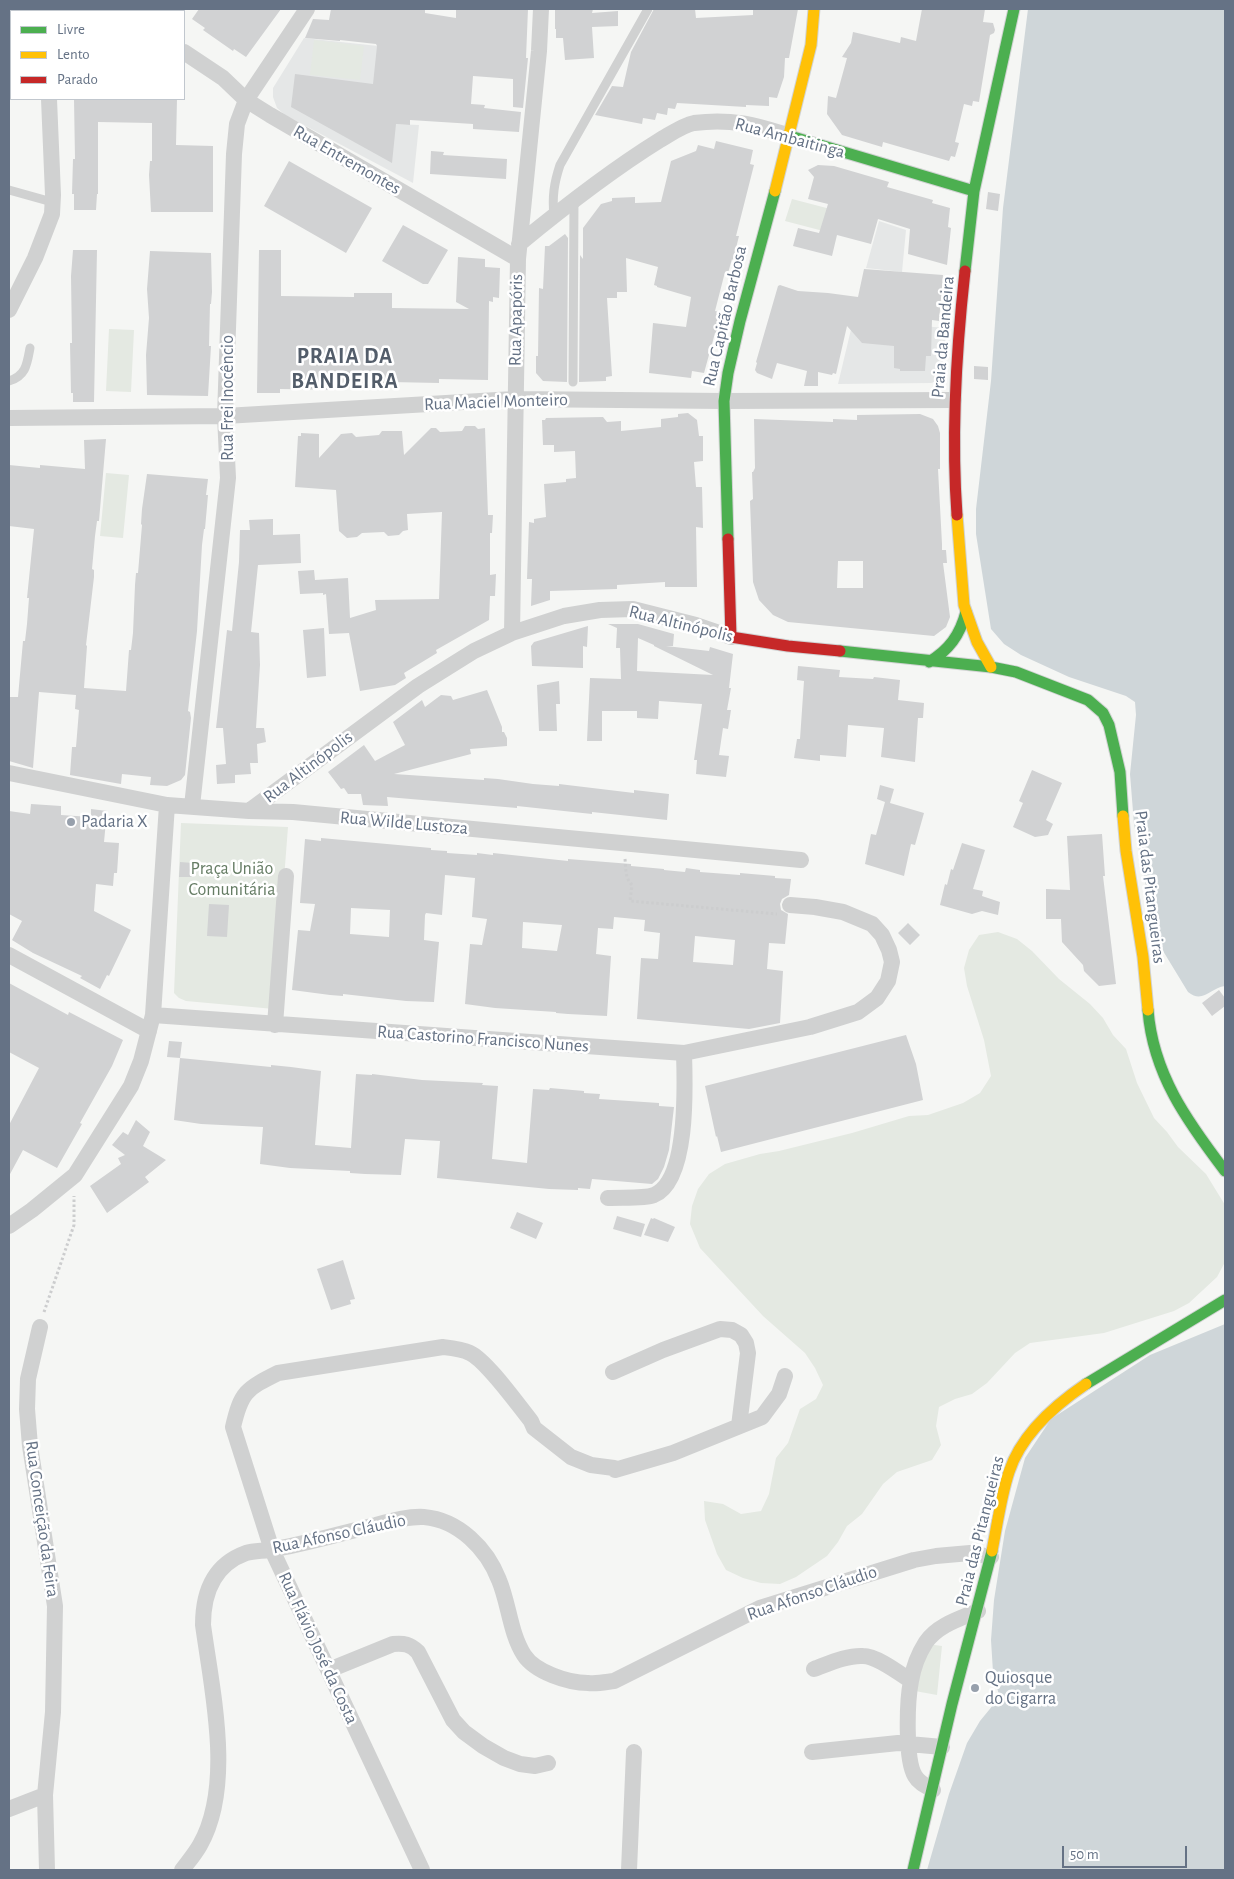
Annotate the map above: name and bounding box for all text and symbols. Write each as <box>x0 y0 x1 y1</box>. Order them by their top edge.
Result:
legend <box>10 10 185 100</box>
text: Livre <box>57 22 85 37</box>
text: Lento <box>57 47 90 62</box>
text: Parado <box>57 72 98 87</box>
street label: Rua Ambaitinga <box>733 113 847 163</box>
street label: Rua Entremontes <box>289 121 405 199</box>
street label: Rua Capitão Barbosa <box>698 243 752 389</box>
street label: Rua Apapóris <box>504 274 528 366</box>
street label: Praia da Bandeira <box>927 275 959 399</box>
street label: Rua Frei Inocêncio <box>217 335 239 461</box>
district label: PRAIA DA BANDEIRA <box>290 343 400 394</box>
street label: Rua Maciel Monteiro <box>424 389 568 415</box>
street label: Rua Altinópolis <box>627 601 735 647</box>
street label: Rua Altinópolis <box>259 726 357 808</box>
street label: Rua Wilde Lustoza <box>339 807 469 839</box>
street label: Praia das Pitangueiras <box>1130 809 1170 965</box>
place label: Padaria X <box>81 811 148 833</box>
marker: Padaria X <box>65 816 77 828</box>
park label: Praça União Comunitária <box>188 858 276 901</box>
street label: Rua Castorino Francisco Nunes <box>376 1021 590 1057</box>
street label: Rua Conceição da Feira <box>20 1439 64 1599</box>
street label: Praia das Pitangueiras <box>951 1454 1009 1608</box>
street label: Rua Afonso Cláudio <box>270 1509 408 1559</box>
street label: Rua Afonso Cláudio <box>744 1561 880 1625</box>
street label: Rua Flávio José da Costa <box>273 1569 363 1727</box>
place label: Quiosque do Cigarra <box>985 1667 1056 1710</box>
marker: Quiosque do Cigarra <box>969 1682 981 1694</box>
scale bar <box>1064 1836 1189 1868</box>
text: 50 m <box>1070 1847 1099 1862</box>

